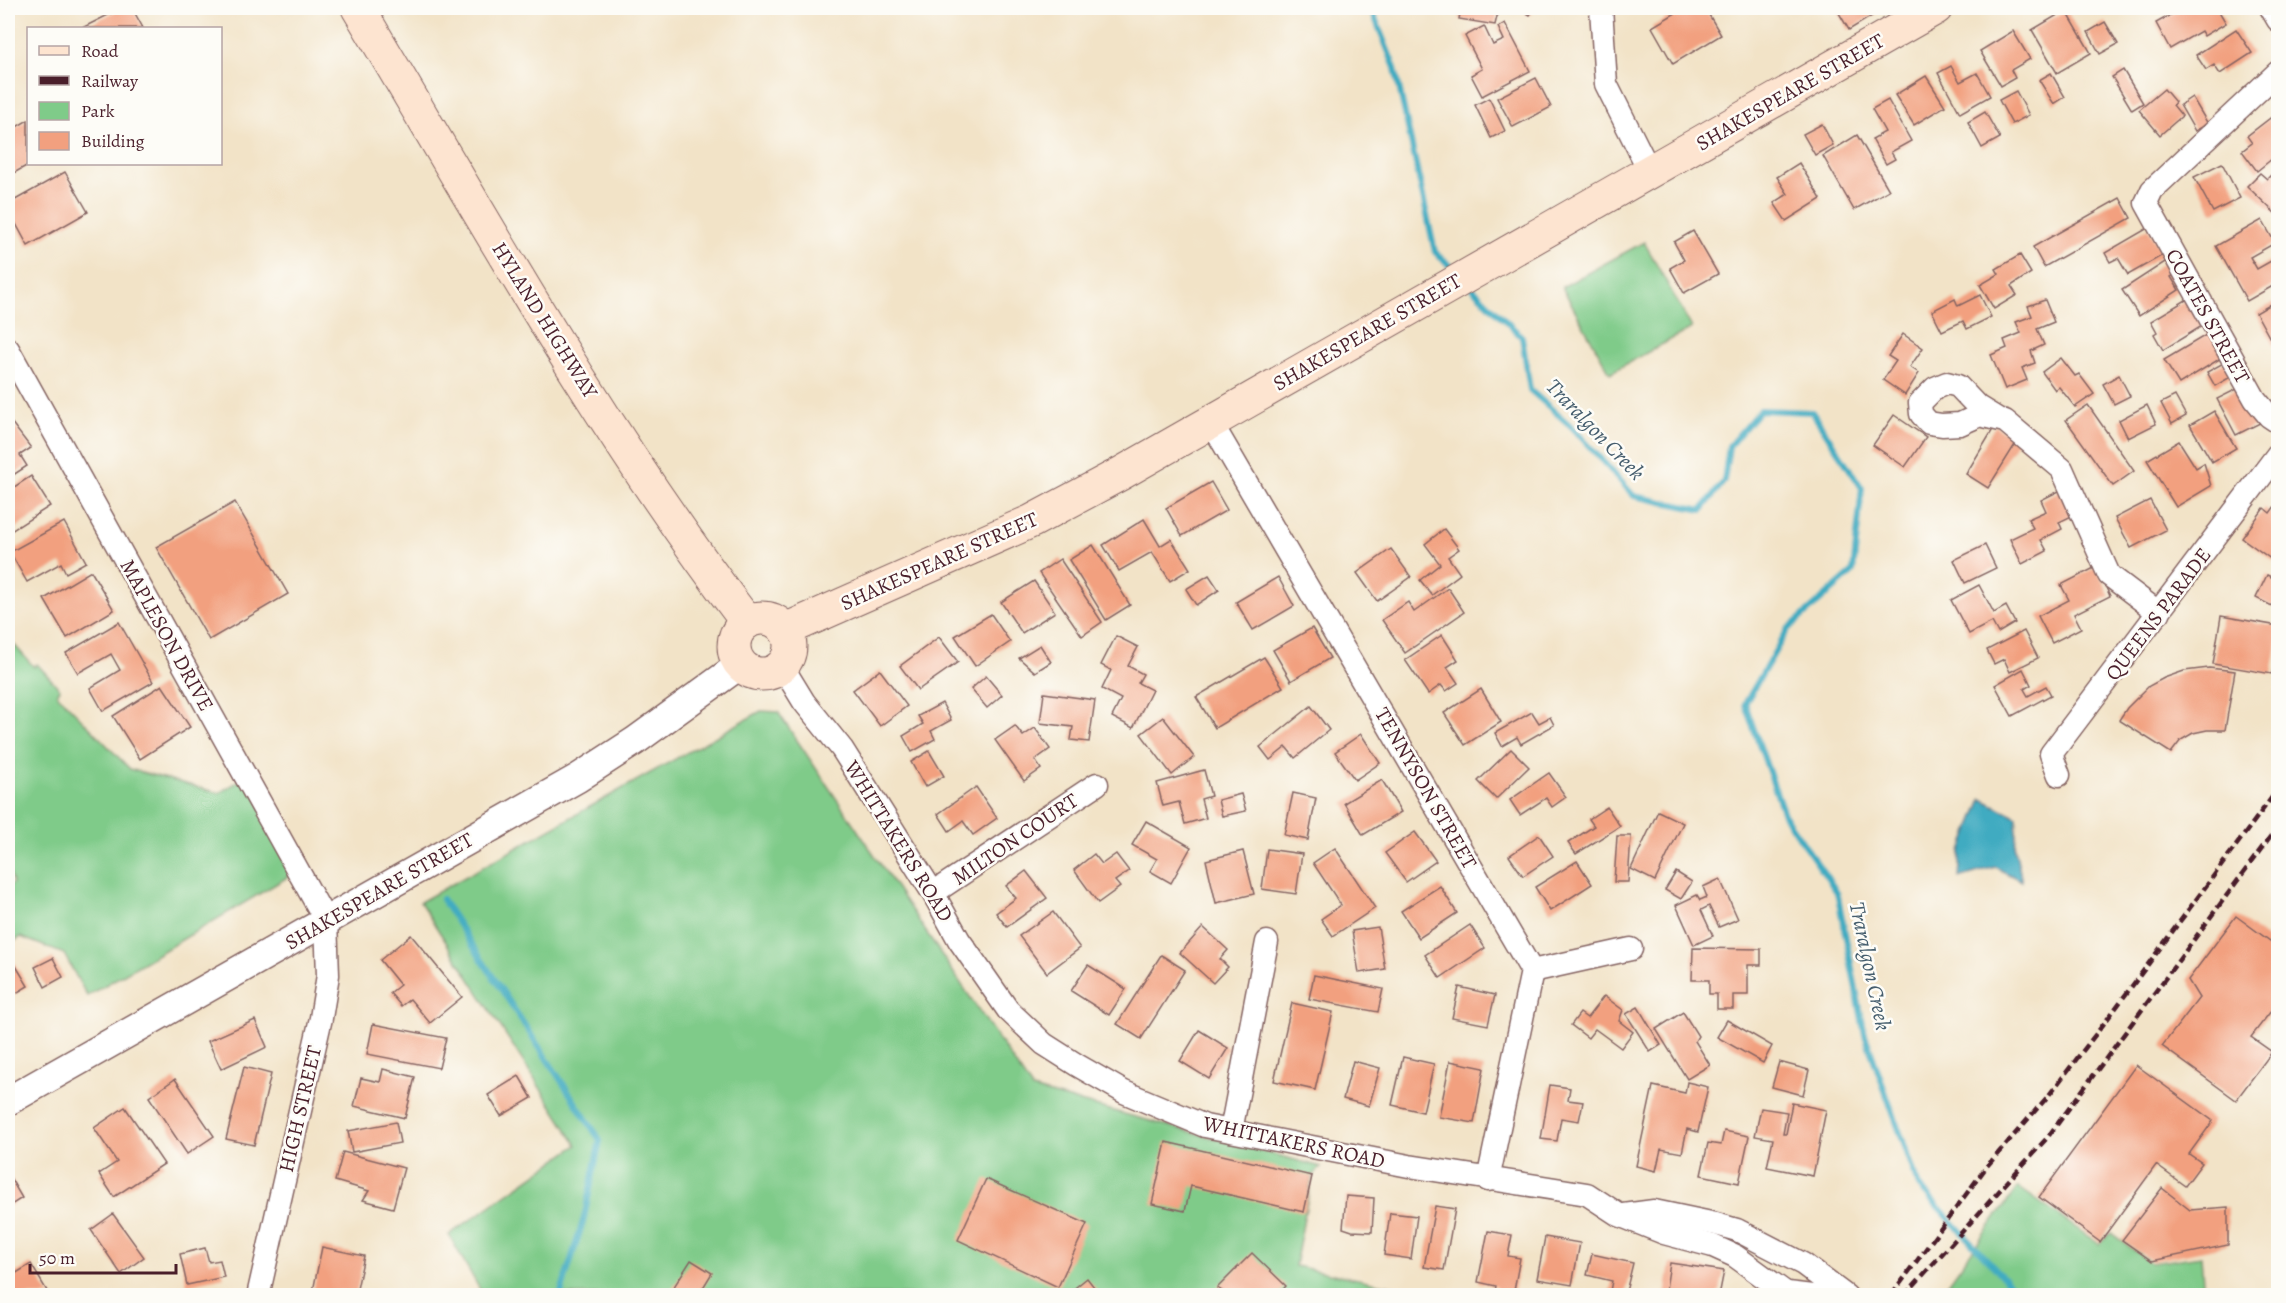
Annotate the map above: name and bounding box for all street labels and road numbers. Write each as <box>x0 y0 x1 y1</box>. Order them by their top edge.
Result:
street label: SHAKESPEARE STREET <box>1691 26 1890 157</box>
street label: HYLAND HIGHWAY <box>486 237 605 404</box>
street label: COATES STREET <box>2159 244 2257 389</box>
street label: SHAKESPEARE STREET <box>1268 266 1467 397</box>
street label: SHAKESPEARE STREET <box>836 505 1043 617</box>
street label: QUEENS PARADE <box>2099 542 2217 686</box>
street label: MAPLESON DRIVE <box>114 554 220 716</box>
street label: TENNYSON STREET <box>1368 702 1484 874</box>
street label: WHITTAKERS ROAD <box>838 754 960 927</box>
street label: MILTON COURT <box>947 786 1084 891</box>
street label: SHAKESPEARE STREET <box>280 825 479 956</box>
street label: HIGH STREET <box>272 1042 328 1175</box>
street label: WHITTAKERS ROAD <box>1200 1109 1387 1175</box>

